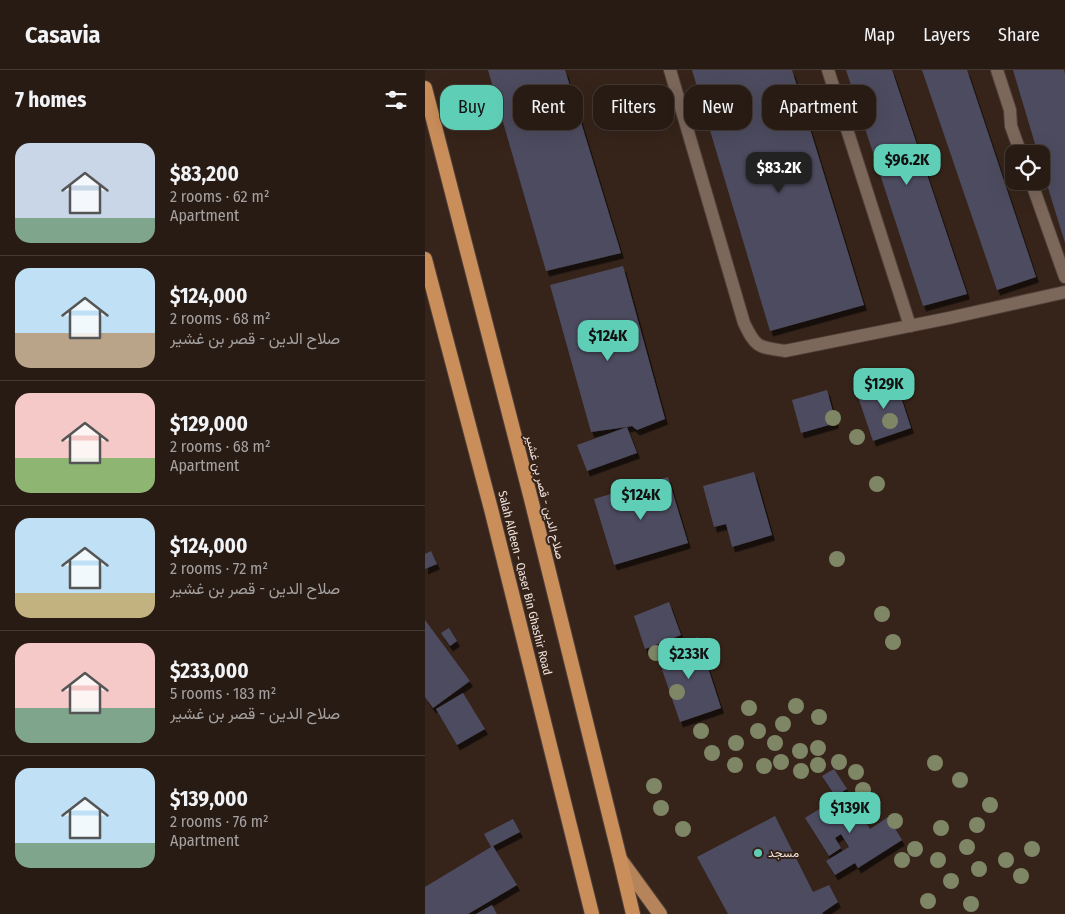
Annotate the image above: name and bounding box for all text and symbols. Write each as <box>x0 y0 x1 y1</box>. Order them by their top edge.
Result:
text: Casavia <box>25 21 101 49</box>
text: Map <box>864 24 895 46</box>
text: Layers <box>923 24 970 46</box>
text: Share <box>998 24 1040 46</box>
chip: Buy <box>440 85 503 130</box>
chip: Rent <box>513 85 583 130</box>
chip: Filters <box>593 85 674 130</box>
chip: New <box>684 85 752 130</box>
chip: Apartment <box>762 85 876 130</box>
icon: filters <box>382 86 410 114</box>
text: 7 homes <box>15 87 86 113</box>
pin: $96.2K <box>866 144 948 186</box>
map controls <box>1005 145 1050 190</box>
button: locate <box>1005 145 1050 190</box>
text: $96.2K <box>885 150 929 169</box>
pin: $83.2K <box>738 152 820 194</box>
text: $83.2K <box>757 158 801 177</box>
text: $83,200 <box>170 161 239 187</box>
icon: home <box>55 163 115 223</box>
text: 2 rooms · 62 m² <box>170 187 269 206</box>
text: Apartment <box>170 206 239 225</box>
text: $124,000 <box>170 283 248 309</box>
icon: home <box>55 288 115 348</box>
text: 2 rooms · 68 m² <box>170 309 271 328</box>
pin: $124K <box>573 320 643 362</box>
text: $124K <box>589 326 627 345</box>
text: صلاح الدين - قصر بن غشير <box>170 329 340 348</box>
pin: $129K <box>849 368 919 410</box>
text: $129K <box>864 374 904 393</box>
text: $129,000 <box>170 411 248 437</box>
icon: home <box>55 413 115 473</box>
street label: صلاح الدين - قصر بن غشير <box>521 432 567 561</box>
text: 2 rooms · 68 m² <box>170 437 271 456</box>
text: Apartment <box>170 456 239 475</box>
pin: $124K <box>606 478 676 521</box>
text: $124K <box>622 485 660 504</box>
street label: Salah Aldeen - Qaser Bin Ghashir Road <box>495 489 555 677</box>
text: $124,000 <box>170 533 248 559</box>
icon: home <box>55 538 115 598</box>
text: 2 rooms · 72 m² <box>170 559 268 578</box>
text: صلاح الدين - قصر بن غشير <box>170 579 340 598</box>
pin: $233K <box>654 638 724 680</box>
text: $233K <box>669 644 709 663</box>
text: $233,000 <box>170 658 249 684</box>
icon: home <box>55 663 115 723</box>
text: 5 rooms · 183 m² <box>170 684 276 703</box>
text: صلاح الدين - قصر بن غشير <box>170 704 340 723</box>
text: $139,000 <box>170 786 248 812</box>
icon: home <box>55 788 115 848</box>
pin: $139K <box>815 792 885 834</box>
text: $139K <box>830 798 870 817</box>
text: 2 rooms · 76 m² <box>170 812 269 831</box>
text: Apartment <box>170 831 239 850</box>
place label: مسجد <box>768 846 799 860</box>
marker: مسجد <box>752 847 764 859</box>

